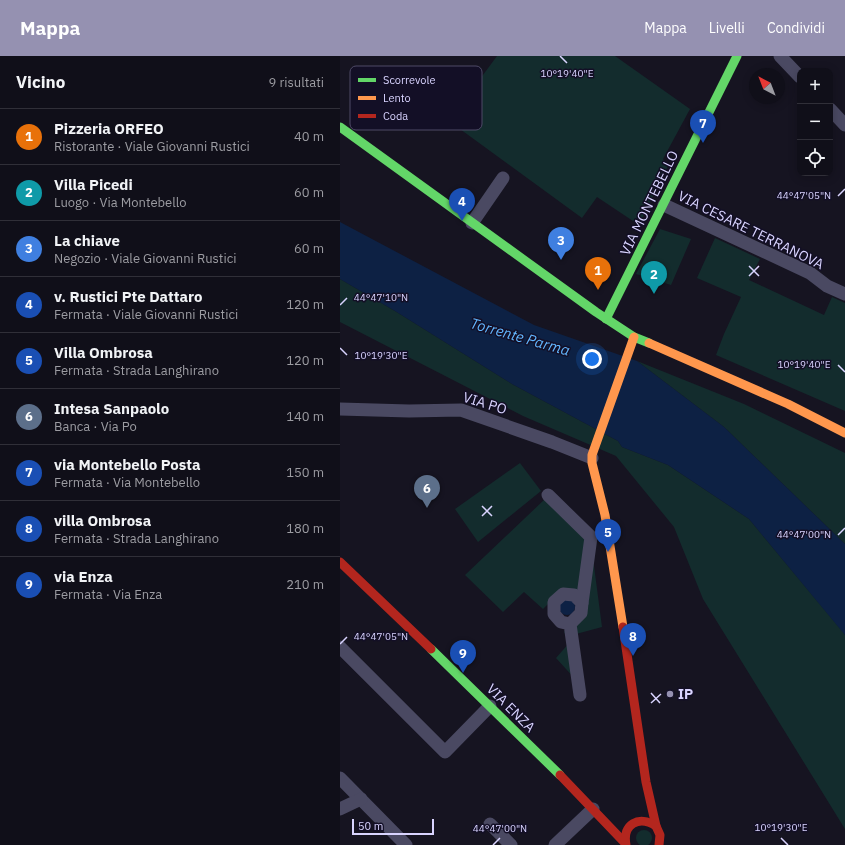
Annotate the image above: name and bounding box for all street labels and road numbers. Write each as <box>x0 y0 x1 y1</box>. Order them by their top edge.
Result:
street label: VIA MONTEBELLO <box>616 147 682 258</box>
street label: VIA CESARE TERRANOVA <box>675 187 827 273</box>
street label: VIA PO <box>461 388 509 418</box>
street label: VIA ENZA <box>483 680 539 736</box>

